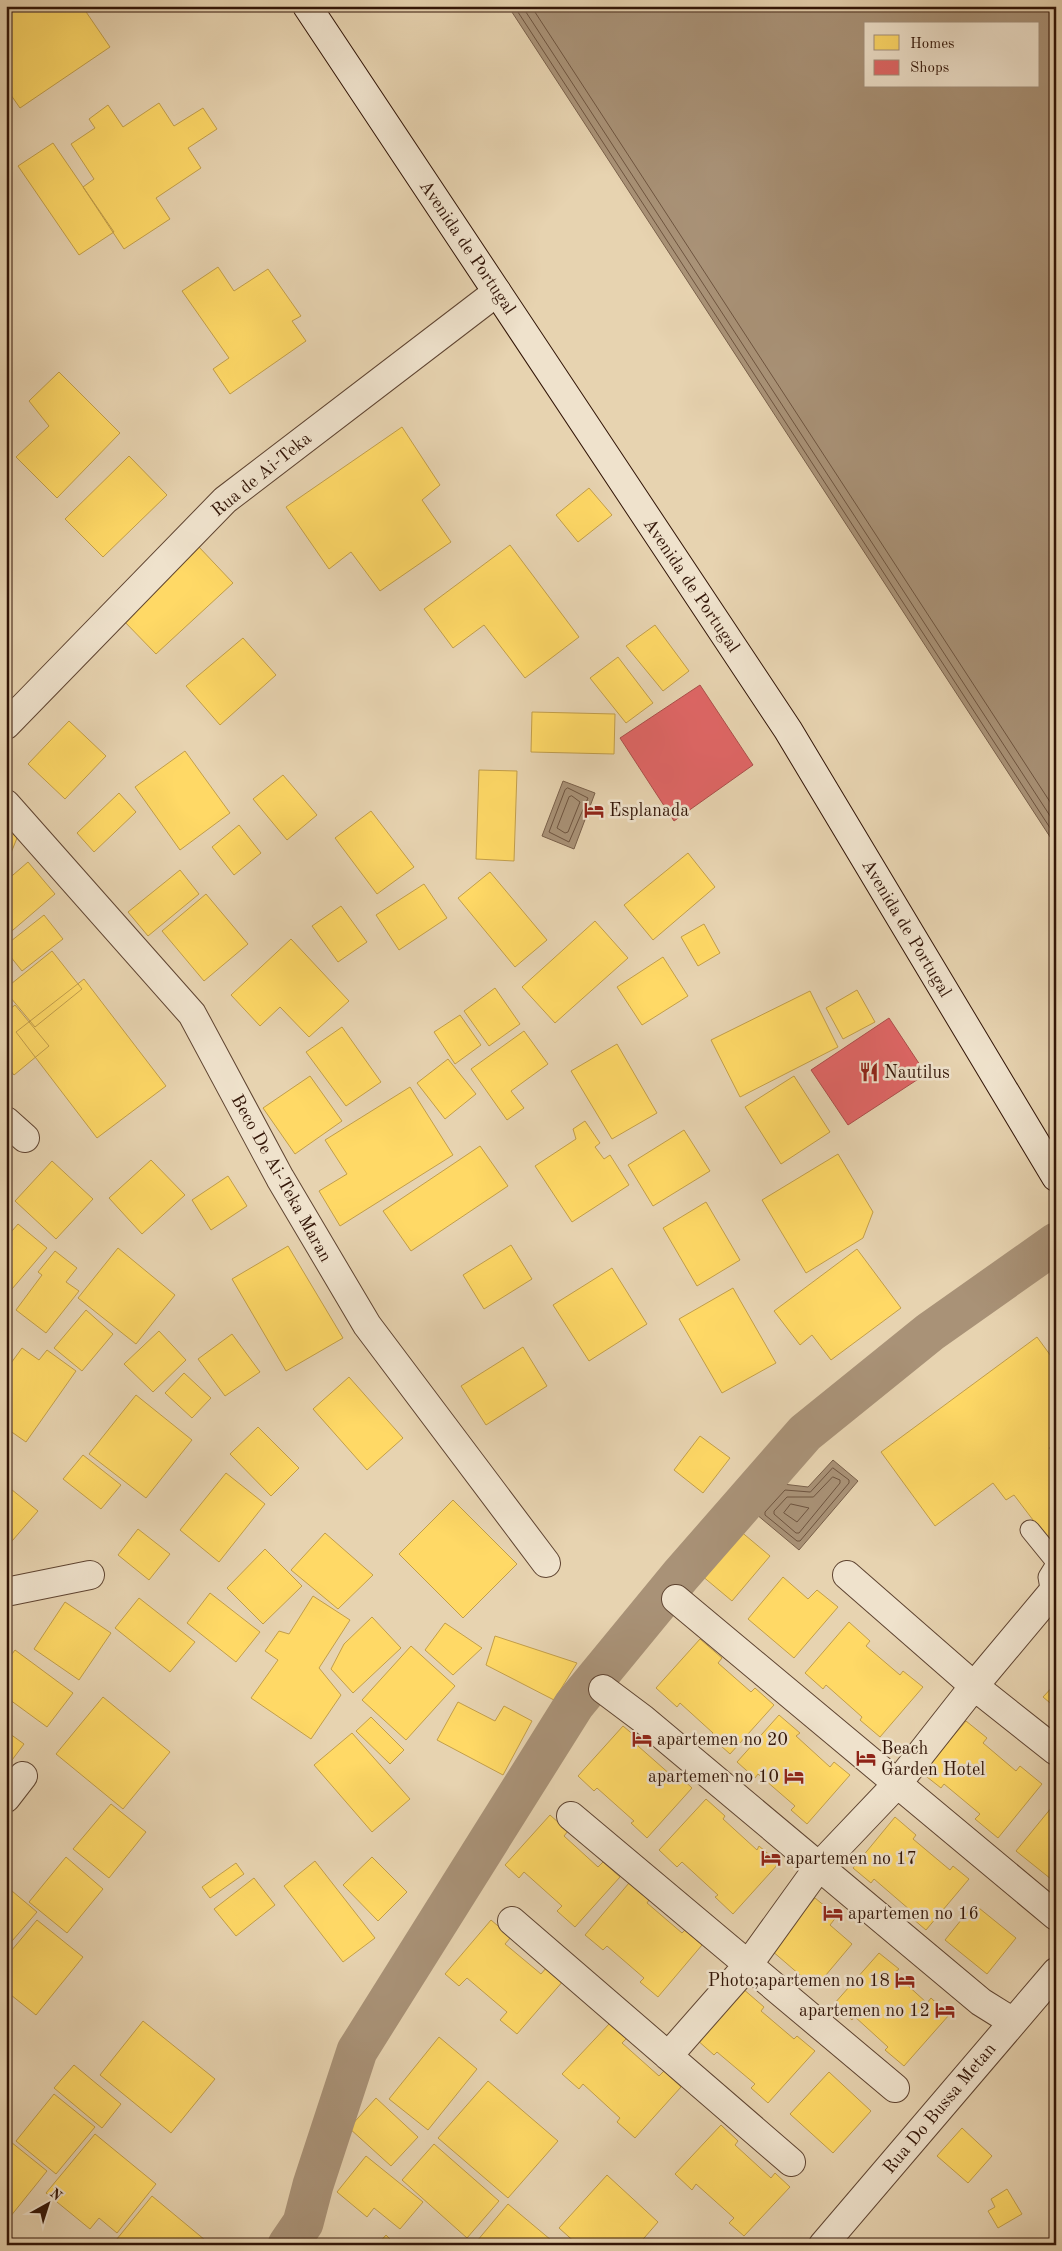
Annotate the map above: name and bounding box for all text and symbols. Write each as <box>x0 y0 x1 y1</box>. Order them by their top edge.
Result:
legend <box>864 22 1040 88</box>
text: Homes <box>910 37 955 52</box>
text: Shops <box>910 61 949 76</box>
street label: Avenida de Portugal <box>416 177 519 318</box>
street label: Rua de Ai-Teka <box>208 429 315 520</box>
street label: Avenida de Portugal <box>640 515 743 656</box>
hotel icon: Esplanada <box>583 799 605 821</box>
place label: Esplanada <box>609 802 689 820</box>
street label: Avenida de Portugal <box>858 857 954 1001</box>
restaurant icon: Nautilus <box>858 1061 880 1083</box>
place label: Nautilus <box>884 1064 950 1082</box>
street label: Beco De Ai-Teka Maran <box>228 1092 335 1265</box>
hotel icon: apartemen no 20 <box>631 1728 653 1750</box>
place label: apartemen no 20 <box>657 1731 788 1749</box>
place label: Beach Garden Hotel <box>881 1740 985 1779</box>
hotel icon: Beach Garden Hotel <box>855 1747 877 1769</box>
hotel icon: apartemen no 10 <box>783 1765 805 1787</box>
place label: apartemen no 10 <box>648 1768 779 1786</box>
hotel icon: apartemen no 17 <box>760 1847 782 1869</box>
place label: apartemen no 17 <box>786 1850 917 1868</box>
hotel icon: apartemen no 16 <box>822 1902 844 1924</box>
place label: apartemen no 16 <box>848 1905 979 1923</box>
hotel icon: Photo;apartemen no 18 <box>894 1969 916 1991</box>
place label: Photo;apartemen no 18 <box>708 1972 890 1990</box>
hotel icon: apartemen no 12 <box>934 1999 956 2021</box>
place label: apartemen no 12 <box>799 2002 930 2020</box>
street label: Rua Do Bussa Metan <box>880 2040 1000 2177</box>
north arrow <box>22 2178 72 2228</box>
text: N <box>47 2186 64 2204</box>

